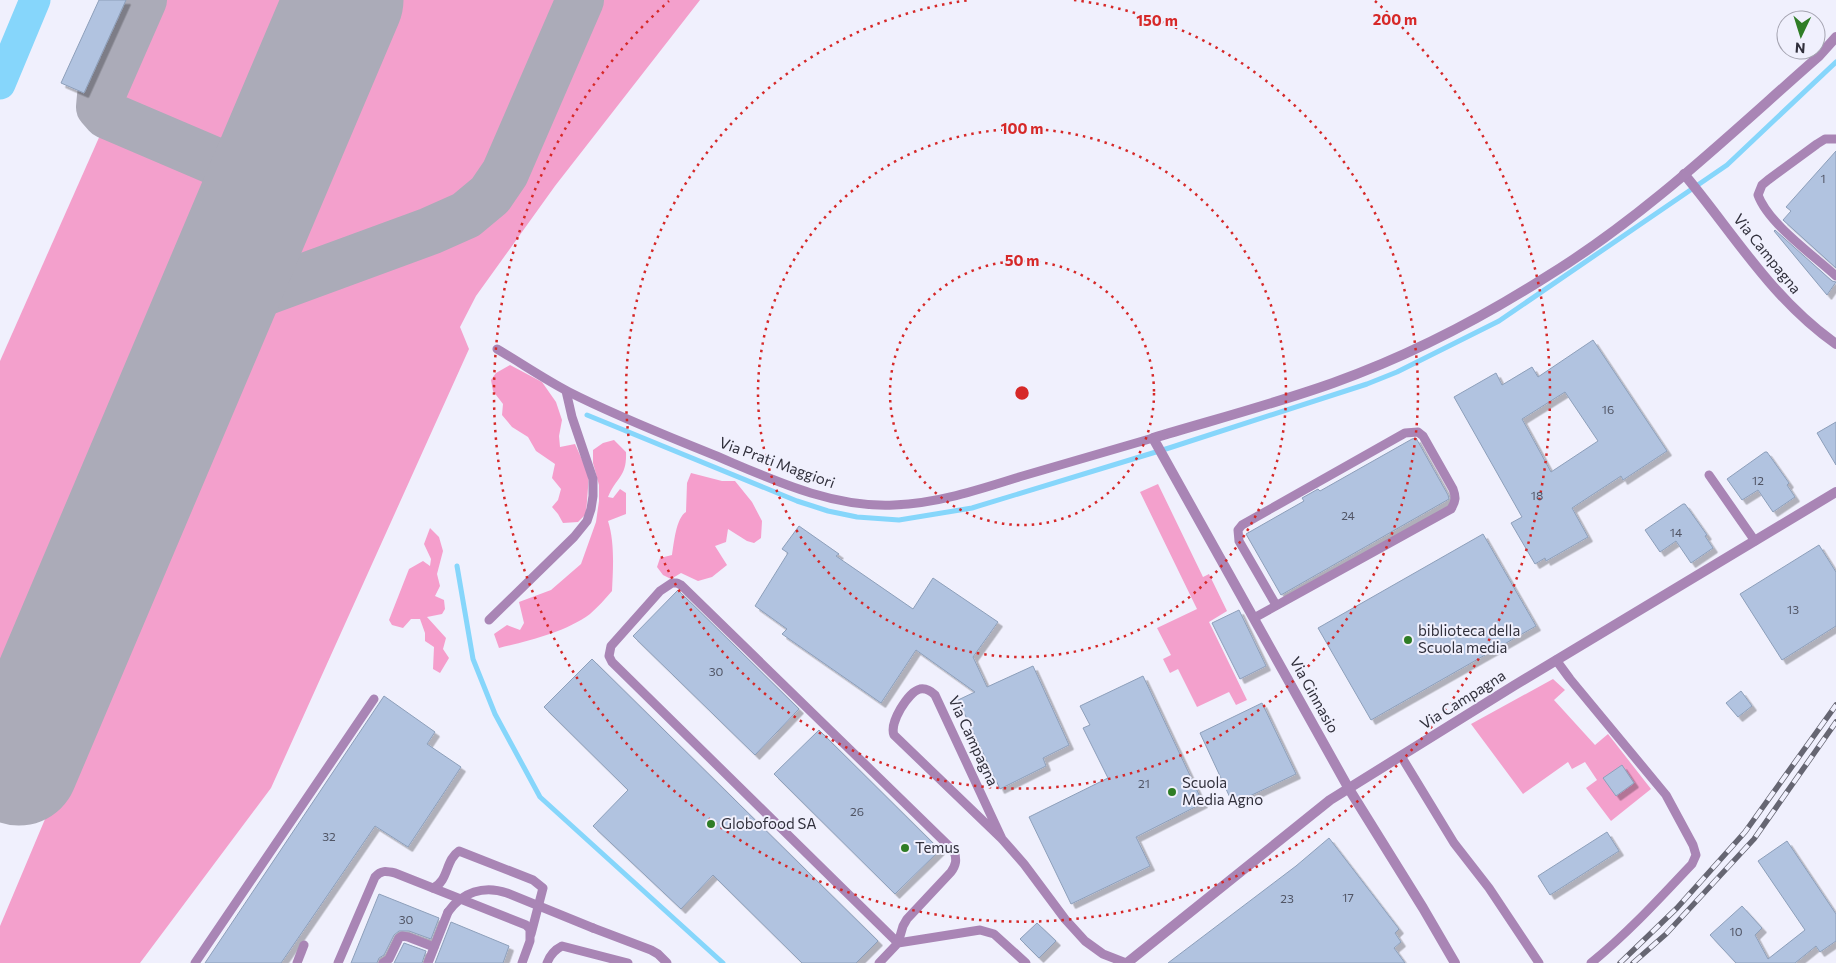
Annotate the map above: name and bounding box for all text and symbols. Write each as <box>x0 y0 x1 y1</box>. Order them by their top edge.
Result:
text: 200 m <box>1373 10 1417 28</box>
north arrow <box>1776 10 1826 60</box>
text: 150 m <box>1136 11 1178 29</box>
text: N <box>1794 40 1806 57</box>
text: 100 m <box>1001 119 1043 137</box>
house number: 1 <box>1820 171 1826 185</box>
street label: Via Campagna <box>1730 210 1805 297</box>
text: 50 m <box>1005 251 1039 269</box>
centre of rings <box>1013 384 1031 402</box>
house number: 16 <box>1602 402 1614 416</box>
street label: Via Prati Maggiori <box>717 433 838 491</box>
house number: 12 <box>1752 473 1764 487</box>
house number: 18 <box>1531 488 1543 502</box>
house number: 24 <box>1341 508 1355 522</box>
house number: 14 <box>1670 525 1682 539</box>
house number: 13 <box>1787 602 1799 616</box>
place label: biblioteca della Scuola media <box>1418 621 1520 656</box>
marker: biblioteca della Scuola media <box>1402 634 1414 646</box>
street label: Via Ginnasio <box>1287 653 1343 736</box>
house number: 30 <box>709 664 724 678</box>
street label: Via Campagna <box>1416 666 1509 733</box>
street label: Via Campagna <box>945 693 1003 789</box>
place label: Scuola Media Agno <box>1182 773 1263 808</box>
house number: 21 <box>1138 776 1150 790</box>
marker: Scuola Media Agno <box>1166 786 1178 798</box>
house number: 26 <box>850 804 864 818</box>
place label: Globofood SA <box>721 814 817 832</box>
marker: Globofood SA <box>705 818 717 830</box>
house number: 32 <box>322 829 336 843</box>
place label: Temus <box>915 838 960 856</box>
marker: Temus <box>899 842 911 854</box>
house number: 17 <box>1342 890 1354 904</box>
house number: 23 <box>1280 891 1294 905</box>
house number: 30 <box>399 912 414 926</box>
house number: 10 <box>1730 924 1743 938</box>

